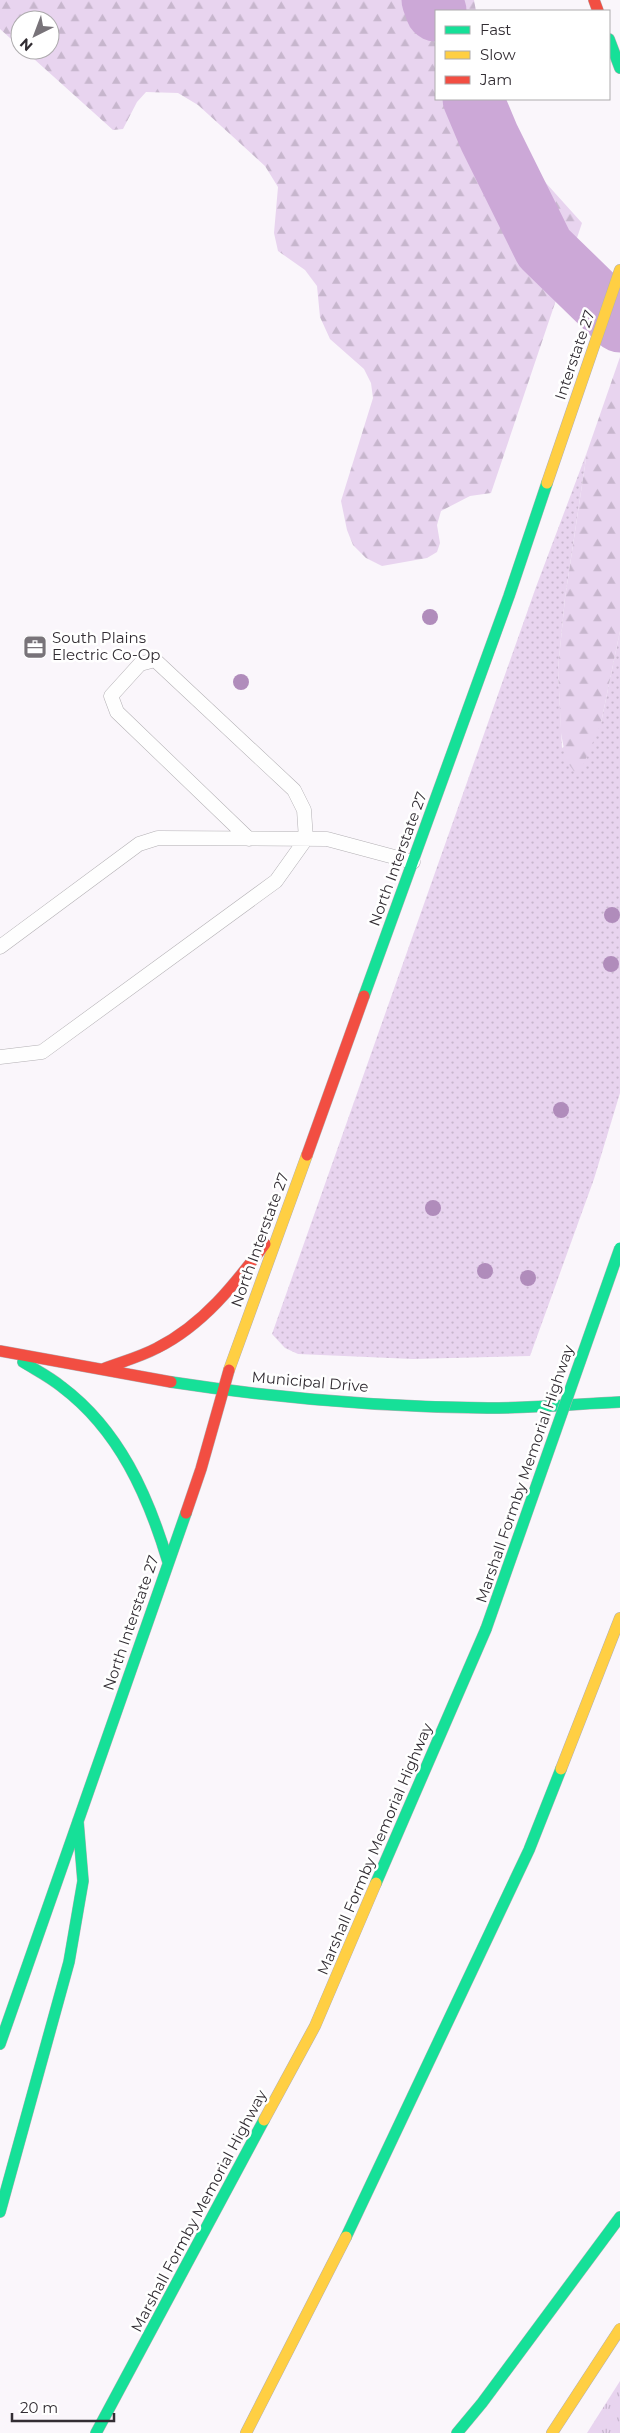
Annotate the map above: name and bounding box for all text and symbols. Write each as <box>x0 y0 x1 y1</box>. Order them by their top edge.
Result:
north arrow <box>10 10 60 60</box>
legend <box>435 10 610 100</box>
text: Fast <box>480 20 511 39</box>
text: N <box>16 34 37 55</box>
text: Slow <box>480 45 516 64</box>
text: Jam <box>479 70 512 89</box>
street label: Interstate 27 <box>550 307 599 402</box>
place label: South Plains Electric Co-Op <box>52 628 161 664</box>
office icon: South Plains Electric Co-Op <box>22 634 48 660</box>
street label: North Interstate 27 <box>364 789 431 929</box>
street label: North Interstate 27 <box>226 1170 293 1310</box>
street label: Marshall Formby Memorial Highway <box>471 1342 578 1605</box>
street label: Municipal Drive <box>251 1367 369 1396</box>
street label: North Interstate 27 <box>98 1553 163 1693</box>
street label: Marshall Formby Memorial Highway <box>313 1719 437 1977</box>
street label: Marshall Formby Memorial Highway <box>126 2086 271 2335</box>
scale bar <box>12 2390 115 2422</box>
text: 20 m <box>20 2398 58 2417</box>

